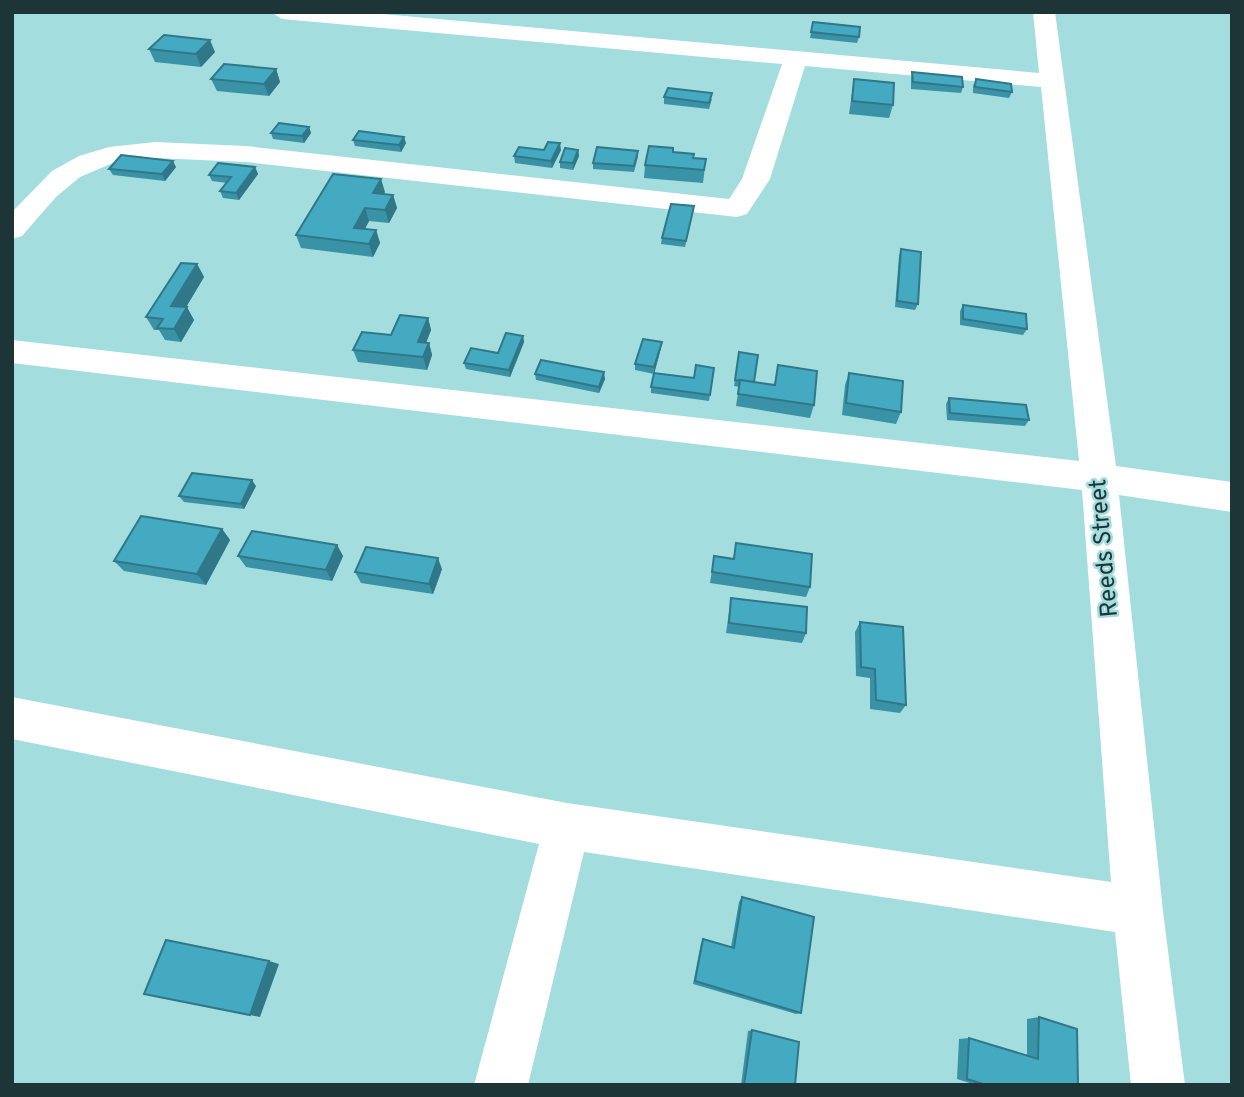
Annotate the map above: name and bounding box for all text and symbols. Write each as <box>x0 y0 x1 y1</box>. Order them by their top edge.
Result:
street label: Reeds Street <box>1084 478 1126 618</box>

